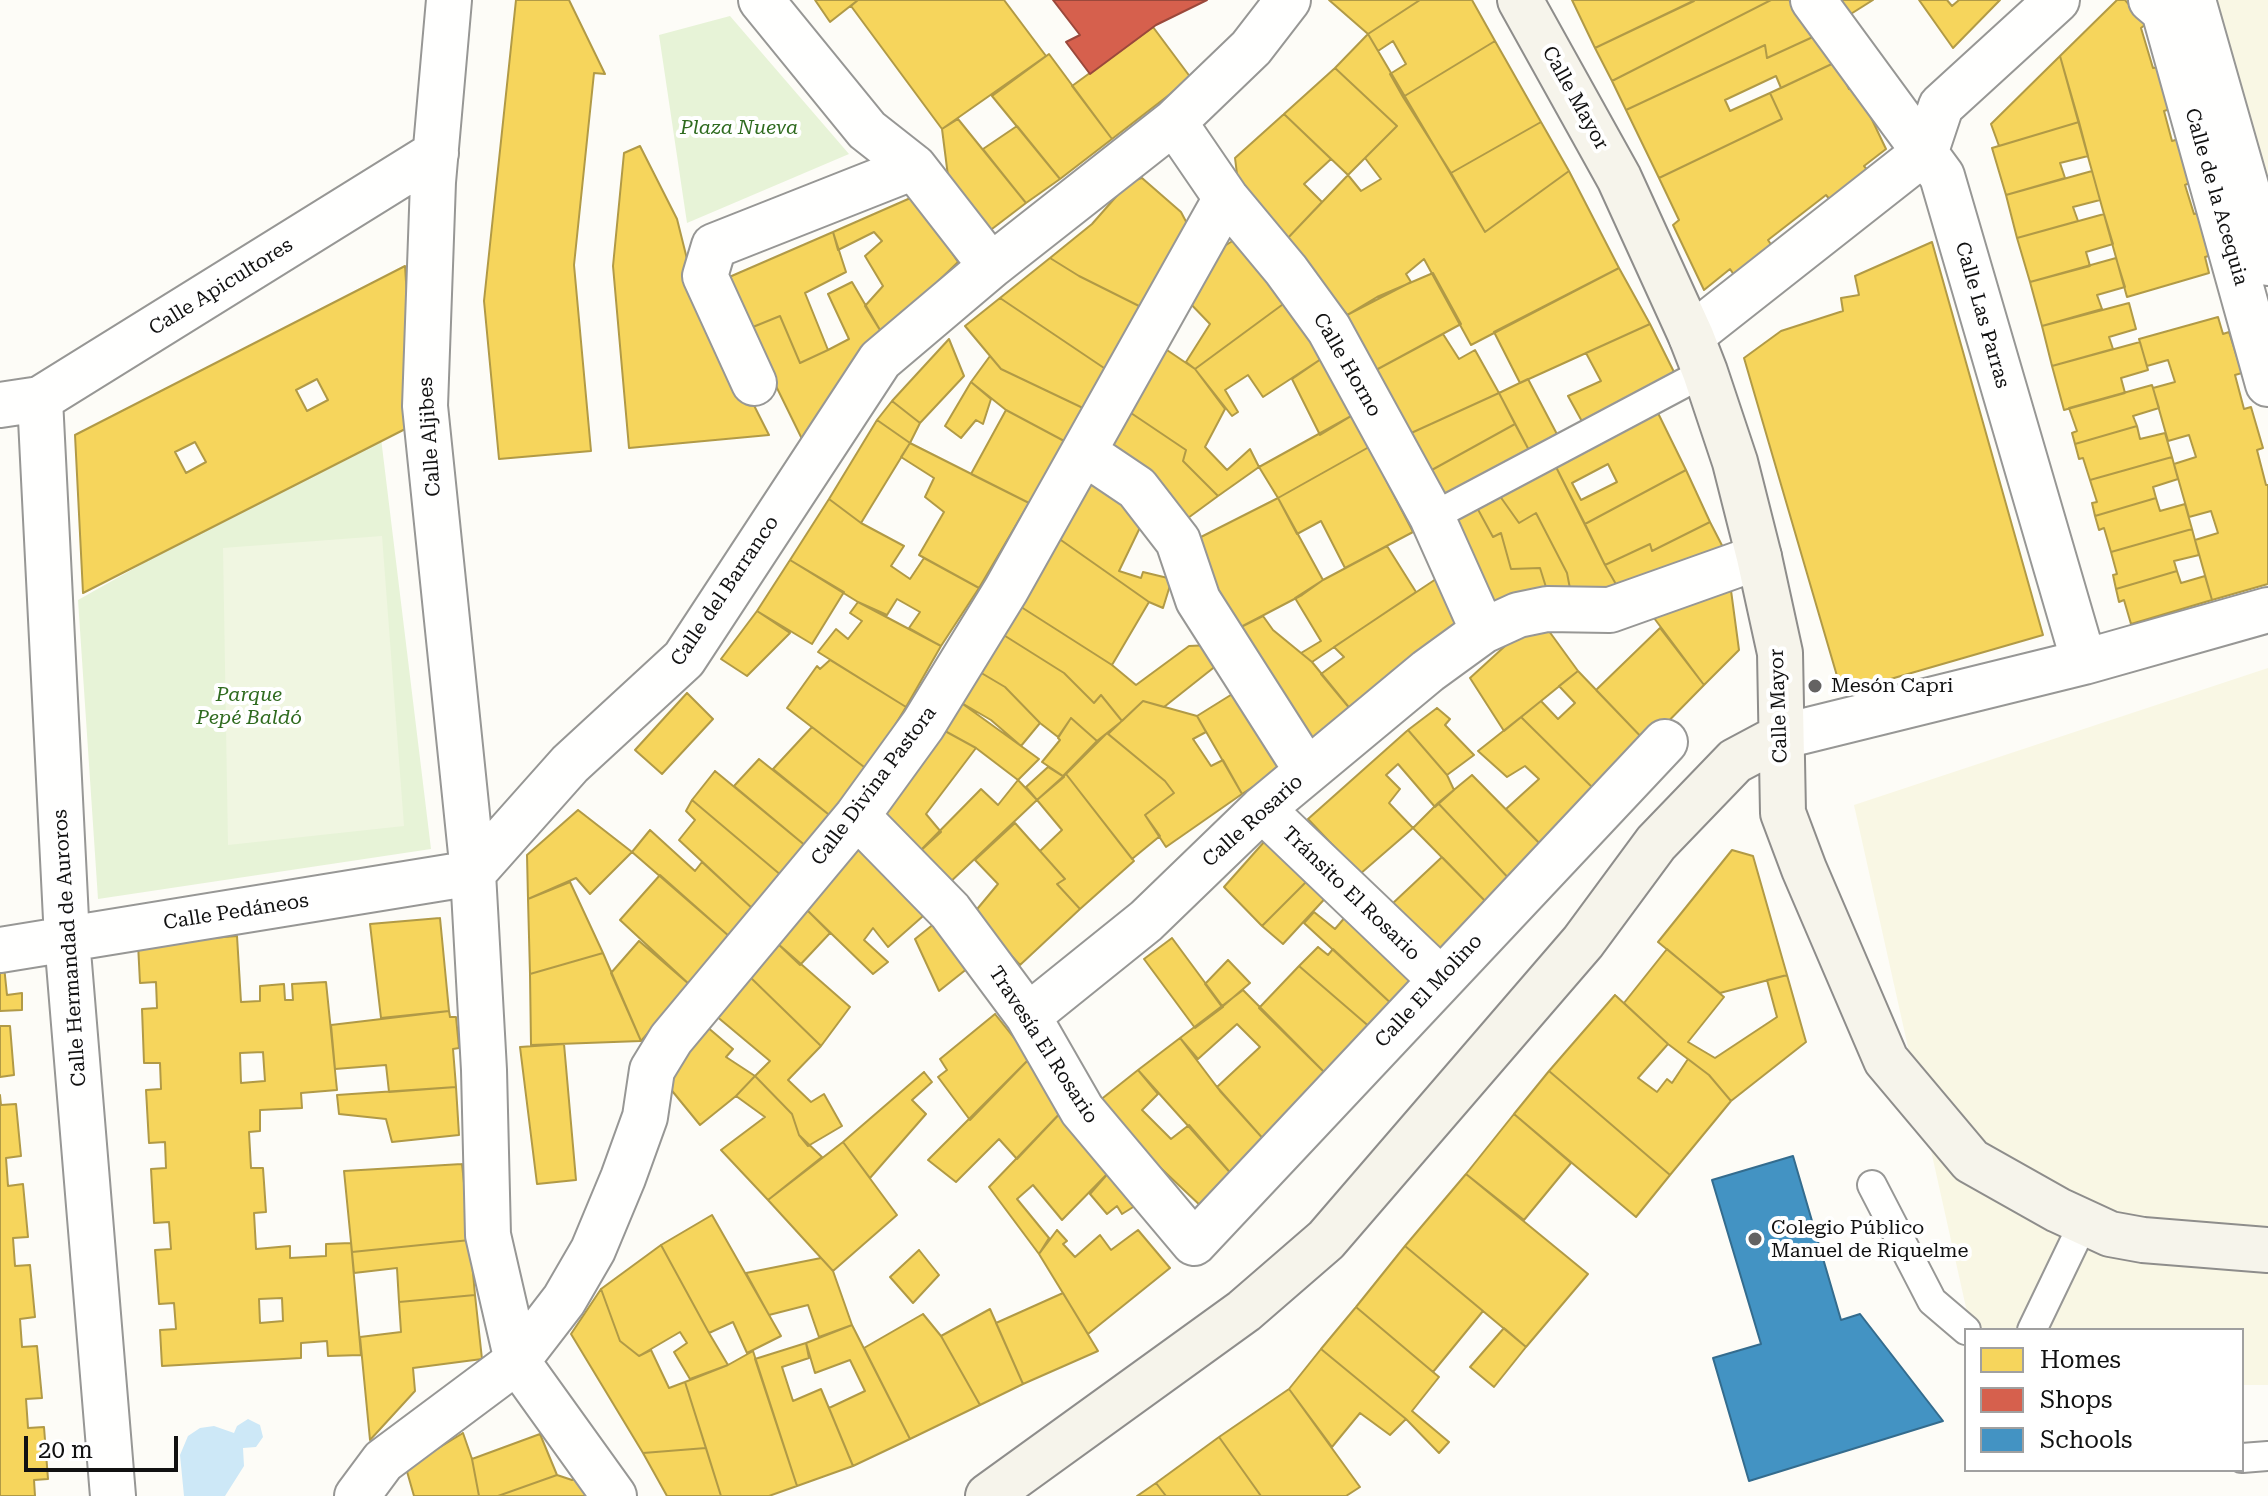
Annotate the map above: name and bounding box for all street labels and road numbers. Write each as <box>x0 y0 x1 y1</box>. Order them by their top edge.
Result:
street label: Calle Mayor <box>1537 42 1613 154</box>
street label: Calle de la Acequia <box>2179 106 2253 288</box>
street label: Calle Apicultores <box>145 233 297 341</box>
street label: Calle Las Parras <box>1950 239 2014 391</box>
street label: Calle Horno <box>1308 309 1386 421</box>
street label: Calle Aljibes <box>414 376 446 498</box>
street label: Calle del Barranco <box>666 511 784 671</box>
street label: Calle Mayor <box>1765 648 1793 764</box>
street label: Calle Divina Pastora <box>806 702 942 870</box>
street label: Calle Rosario <box>1198 770 1308 872</box>
street label: Calle Hermandad de Auroros <box>48 809 92 1087</box>
street label: Tránsito El Rosario <box>1277 822 1425 966</box>
street label: Calle Pedáneos <box>162 889 310 935</box>
street label: Calle El Molino <box>1370 929 1488 1053</box>
street label: Travesía El Rosario <box>983 962 1103 1128</box>

